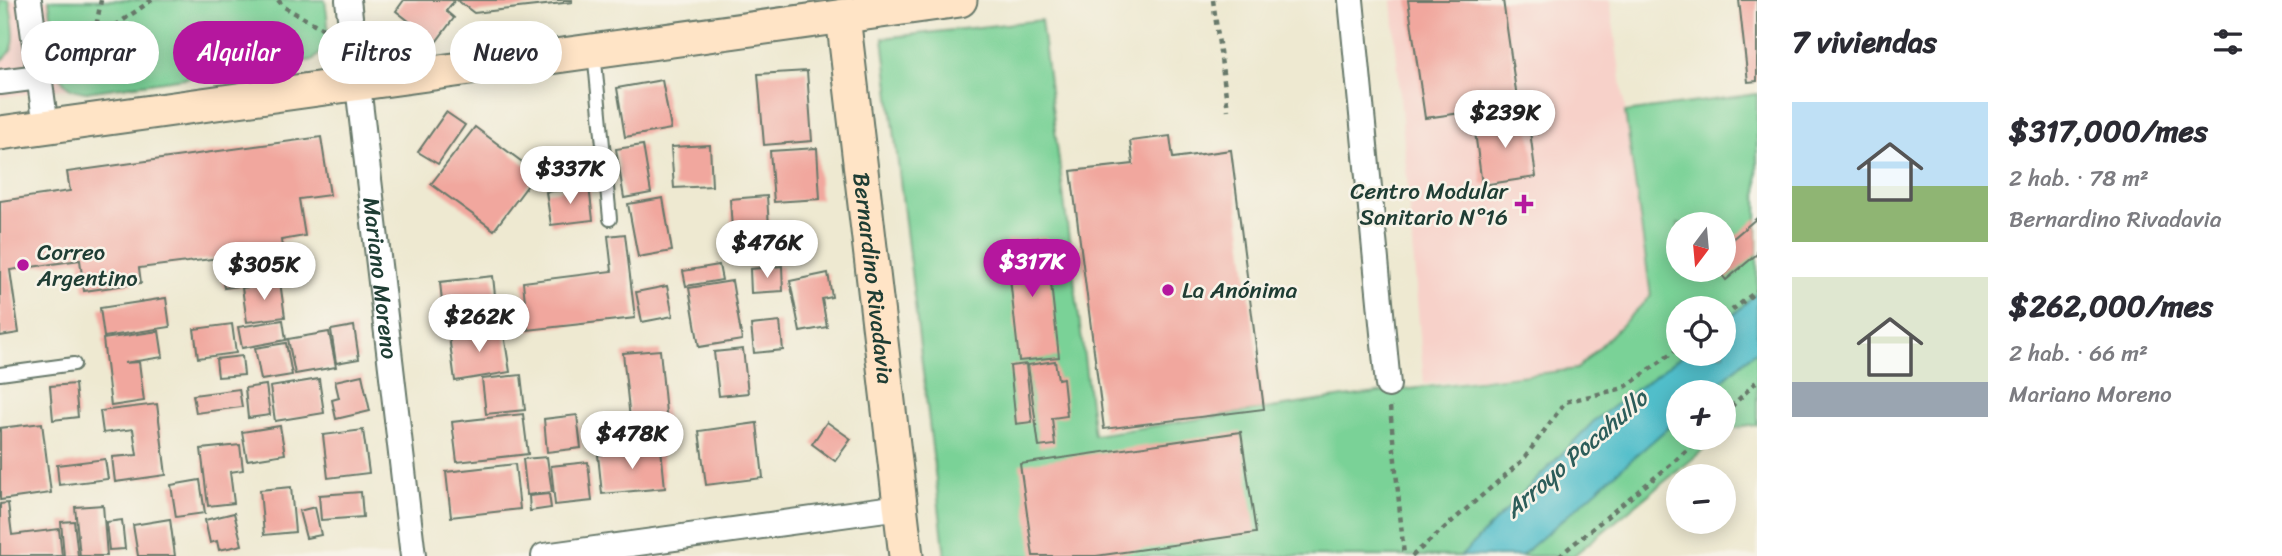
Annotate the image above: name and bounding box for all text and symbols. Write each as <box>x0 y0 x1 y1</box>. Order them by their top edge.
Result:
text: 7 viviendas <box>1792 15 1937 69</box>
chip: Comprar <box>21 21 159 84</box>
chip: Alquilar <box>173 21 304 84</box>
chip: Filtros <box>318 21 436 84</box>
chip: Nuevo <box>450 21 562 84</box>
icon: filters <box>2209 23 2247 61</box>
pin: $239K <box>1456 90 1554 150</box>
text: $239K <box>1470 92 1540 133</box>
text: $317,000/mes <box>2009 104 2208 158</box>
icon: home <box>1848 130 1932 214</box>
pin: $337K <box>521 146 619 206</box>
text: $337K <box>536 148 604 189</box>
text: 2 hab. · 78 m² <box>2009 158 2149 199</box>
street label: Bernardino Rivadavia <box>840 170 906 387</box>
place label: Centro Modular Sanitario N°16 <box>1350 171 1510 238</box>
marker: Centro Modular Sanitario N°16 <box>1514 194 1534 214</box>
street label: Mariano Moreno <box>350 195 410 362</box>
text: Bernardino Rivadavia <box>2009 199 2221 240</box>
north arrow <box>1666 212 1736 282</box>
map controls <box>1666 212 1736 534</box>
pin: $476K <box>718 220 816 280</box>
text: $476K <box>732 222 802 263</box>
place label: Correo Argentino <box>36 232 138 299</box>
pin: $317K <box>983 240 1081 299</box>
text: $317K <box>999 241 1065 282</box>
pin: $305K <box>215 243 313 302</box>
text: $305K <box>229 244 299 285</box>
marker: Correo Argentino <box>15 257 31 273</box>
place label: La Anónima <box>1182 270 1298 311</box>
text: $262,000/mes <box>2009 279 2213 333</box>
marker: La Anónima <box>1160 282 1176 298</box>
pin: $262K <box>430 294 528 354</box>
text: $262K <box>444 296 514 337</box>
button: locate <box>1666 296 1736 366</box>
icon: home <box>1848 305 1932 389</box>
text: 2 hab. · 66 m² <box>2009 333 2148 374</box>
text: Mariano Moreno <box>2009 374 2172 415</box>
water label: Arroyo Pocahullo <box>1494 378 1659 529</box>
button: + <box>1666 380 1736 450</box>
pin: $478K <box>583 412 681 471</box>
text: $478K <box>597 413 667 454</box>
button: − <box>1666 464 1736 534</box>

